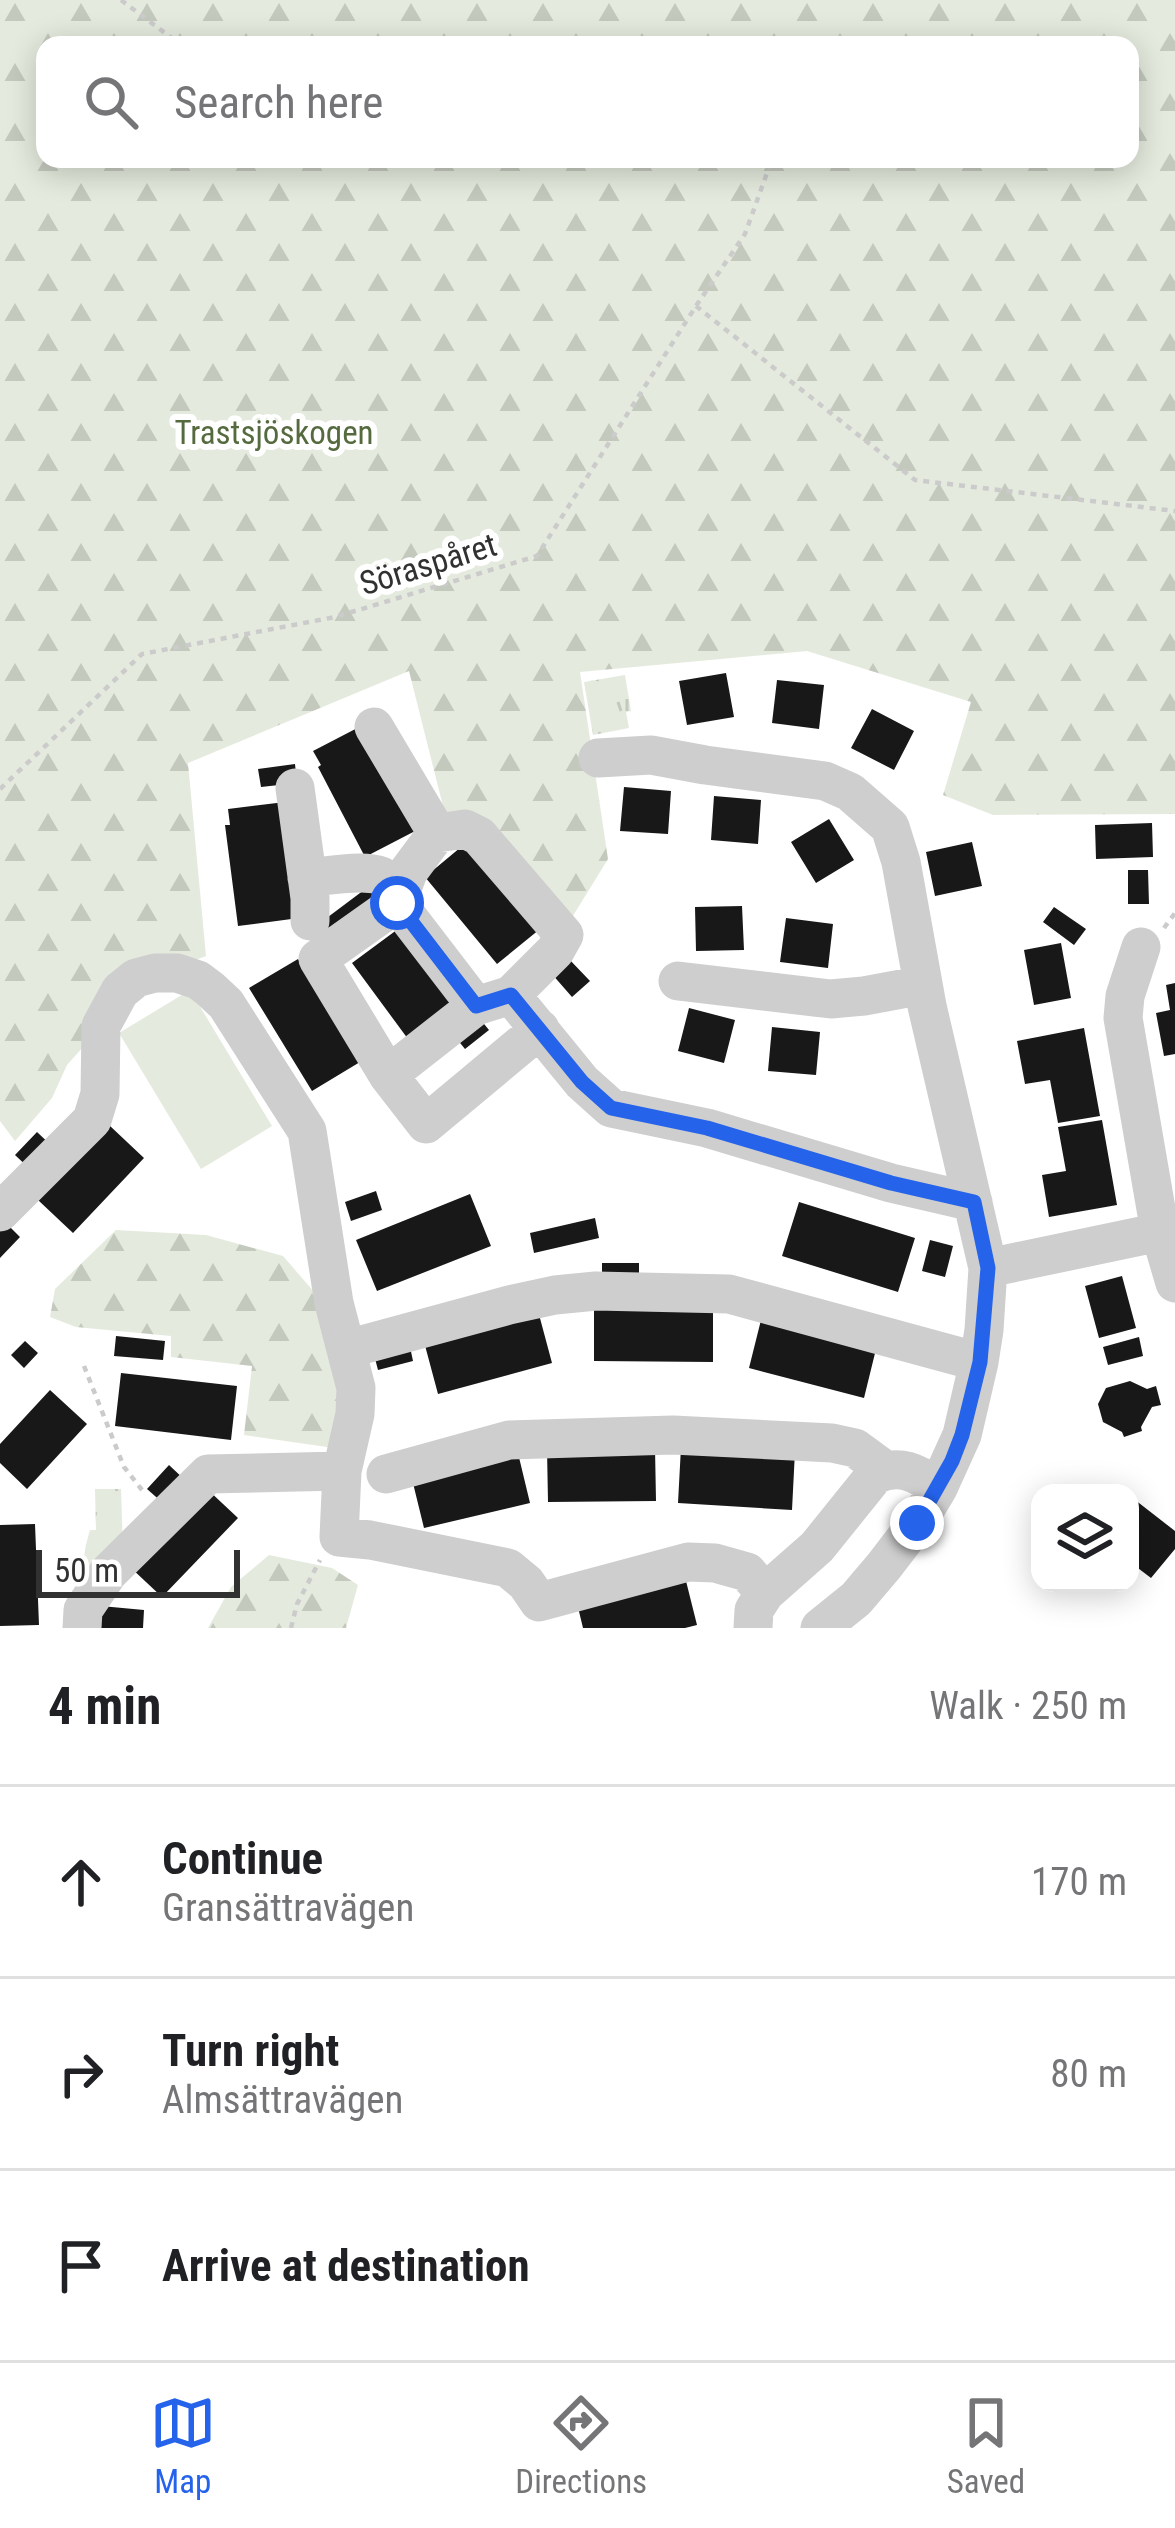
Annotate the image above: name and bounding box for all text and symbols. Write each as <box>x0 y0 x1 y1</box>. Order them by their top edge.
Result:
search box <box>36 36 1139 168</box>
icon: search <box>78 69 144 135</box>
text: Search here <box>174 76 383 129</box>
park label: Trastsjöskogen <box>174 413 374 452</box>
street label: Söraspåret <box>355 525 501 603</box>
route start <box>370 876 424 930</box>
map controls <box>1031 1484 1139 1592</box>
button: layers <box>1031 1484 1139 1592</box>
route end <box>890 1496 944 1550</box>
scale bar <box>36 1544 240 1597</box>
text: 50 m <box>54 1551 119 1590</box>
text: 4 min <box>48 1677 161 1736</box>
text: Walk · 250 m <box>929 1683 1127 1729</box>
text: Continue <box>162 1832 323 1885</box>
icon: ahead <box>48 1849 114 1915</box>
text: 170 m <box>1031 1859 1127 1905</box>
text: Gransättravägen <box>162 1885 414 1931</box>
text: Turn right <box>162 2024 339 2077</box>
icon: right <box>48 2041 114 2107</box>
text: 80 m <box>1050 2051 1127 2097</box>
text: Almsättravägen <box>162 2077 403 2123</box>
icon: arrive <box>48 2233 114 2299</box>
text: Arrive at destination <box>162 2239 530 2292</box>
tab: Map <box>150 2390 216 2501</box>
tab: Directions <box>515 2390 647 2501</box>
tab: Saved <box>947 2390 1025 2501</box>

